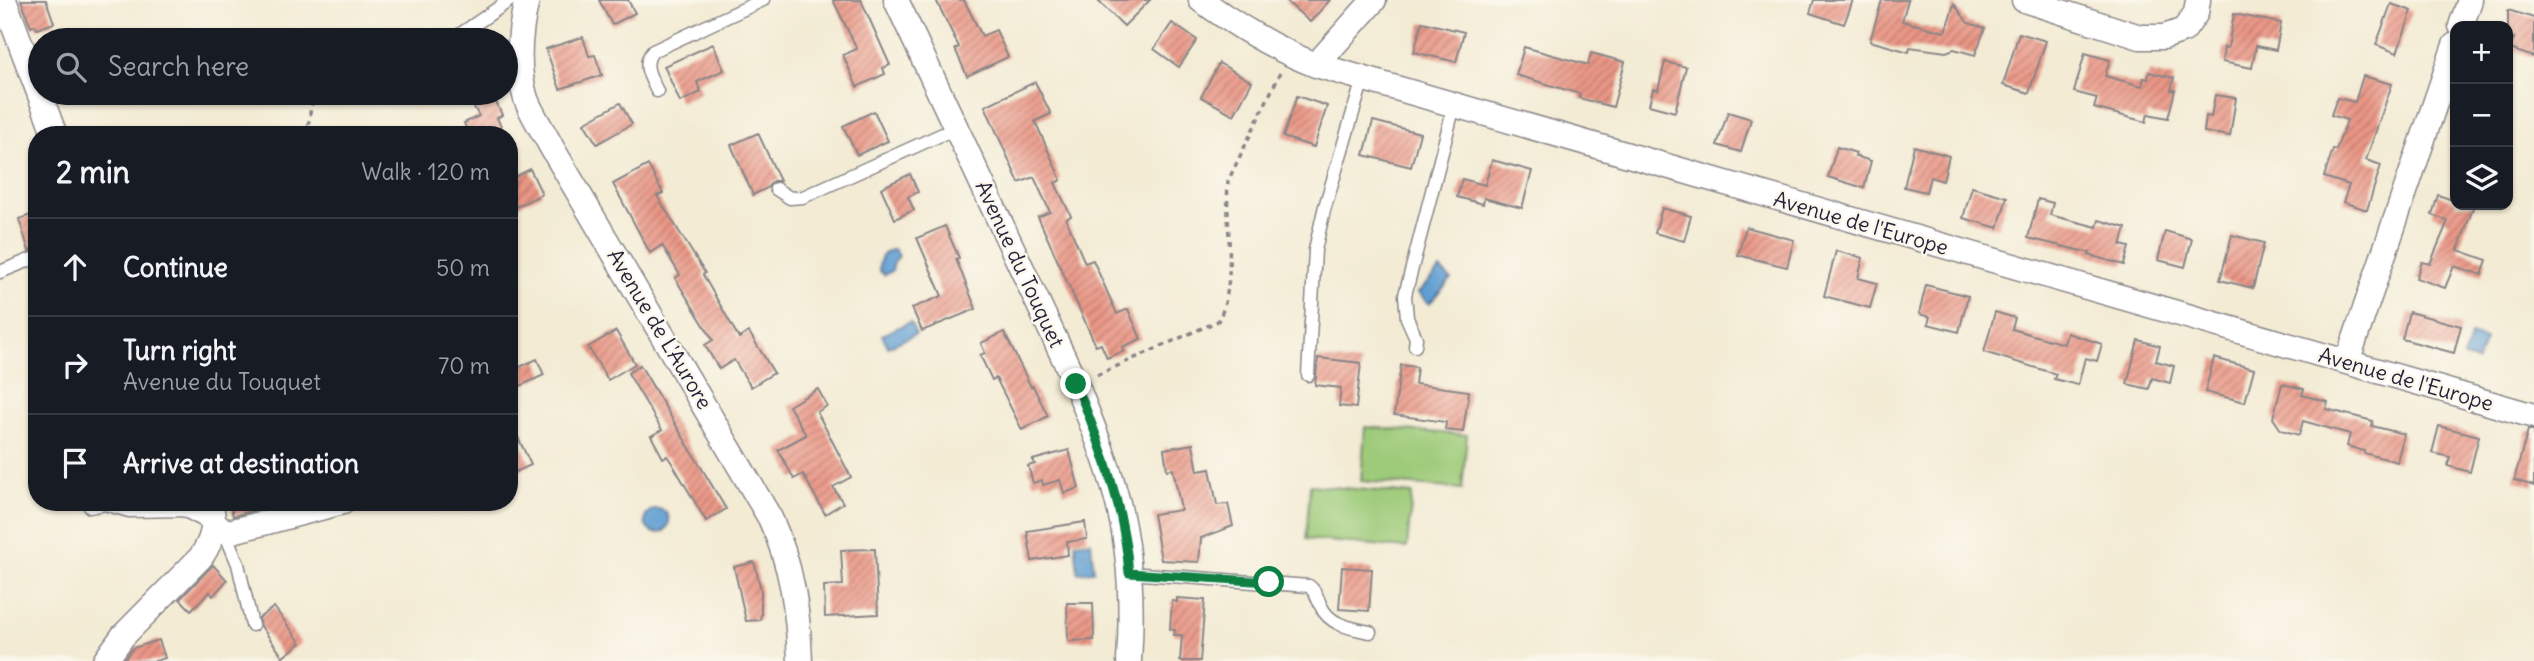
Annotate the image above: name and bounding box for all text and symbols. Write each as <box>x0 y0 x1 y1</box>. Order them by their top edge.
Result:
map controls <box>2450 21 2513 210</box>
button: + <box>2450 21 2513 84</box>
search box <box>28 28 518 105</box>
icon: search <box>52 48 90 86</box>
text: Search here <box>108 50 249 83</box>
button: − <box>2450 84 2513 147</box>
button: layers <box>2450 147 2513 210</box>
text: 2 min <box>56 153 130 191</box>
text: Walk · 120 m <box>361 157 490 186</box>
street label: Avenue du Touquet <box>970 176 1070 352</box>
street label: Avenue de l'Europe <box>1771 185 1951 261</box>
street label: Avenue de L'Aurore <box>602 244 718 414</box>
icon: ahead <box>56 248 94 286</box>
text: Continue <box>123 251 228 284</box>
text: 50 m <box>436 253 490 282</box>
text: Turn right <box>123 334 236 367</box>
street label: Avenue de l'Europe <box>2316 341 2496 417</box>
icon: right <box>56 346 94 384</box>
text: 70 m <box>438 351 490 380</box>
text: Avenue du Touquet <box>123 367 321 396</box>
route end <box>1060 368 1091 399</box>
icon: arrive <box>56 444 94 482</box>
text: Arrive at destination <box>123 447 359 480</box>
route start <box>1253 566 1284 597</box>

